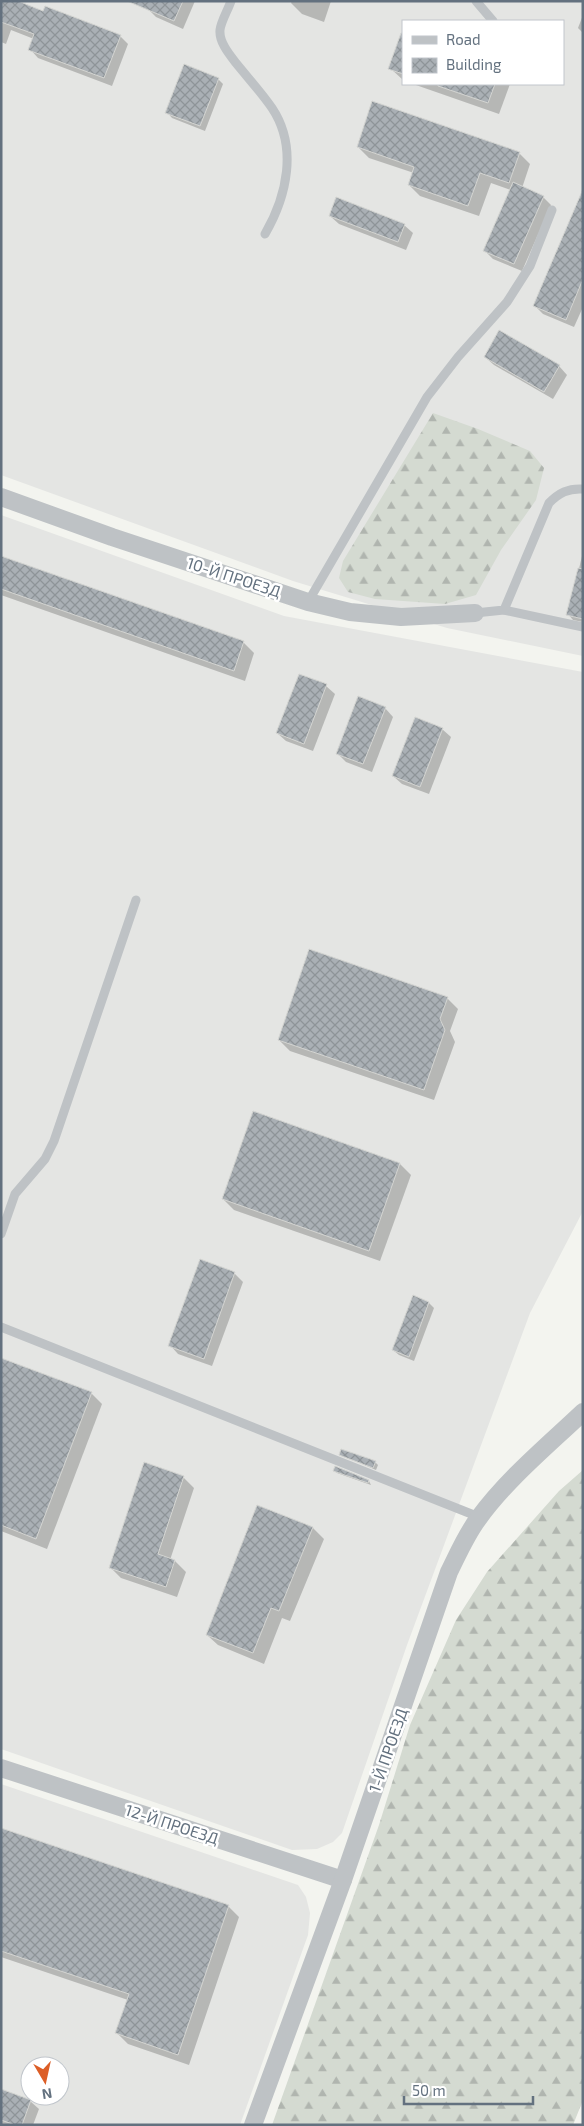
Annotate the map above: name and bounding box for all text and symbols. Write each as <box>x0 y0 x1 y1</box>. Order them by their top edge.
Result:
legend <box>402 20 564 85</box>
text: Road <box>446 30 481 48</box>
text: Building <box>446 55 502 73</box>
street label: 10-Й ПРОЕЗД <box>185 552 283 601</box>
street label: 1-Й ПРОЕЗД <box>364 1705 411 1794</box>
street label: 12-Й ПРОЕЗД <box>123 1800 221 1848</box>
north arrow <box>20 2056 70 2106</box>
scale bar <box>404 2074 533 2106</box>
text: 50 m <box>412 2081 446 2099</box>
text: N <box>41 2085 53 2104</box>

